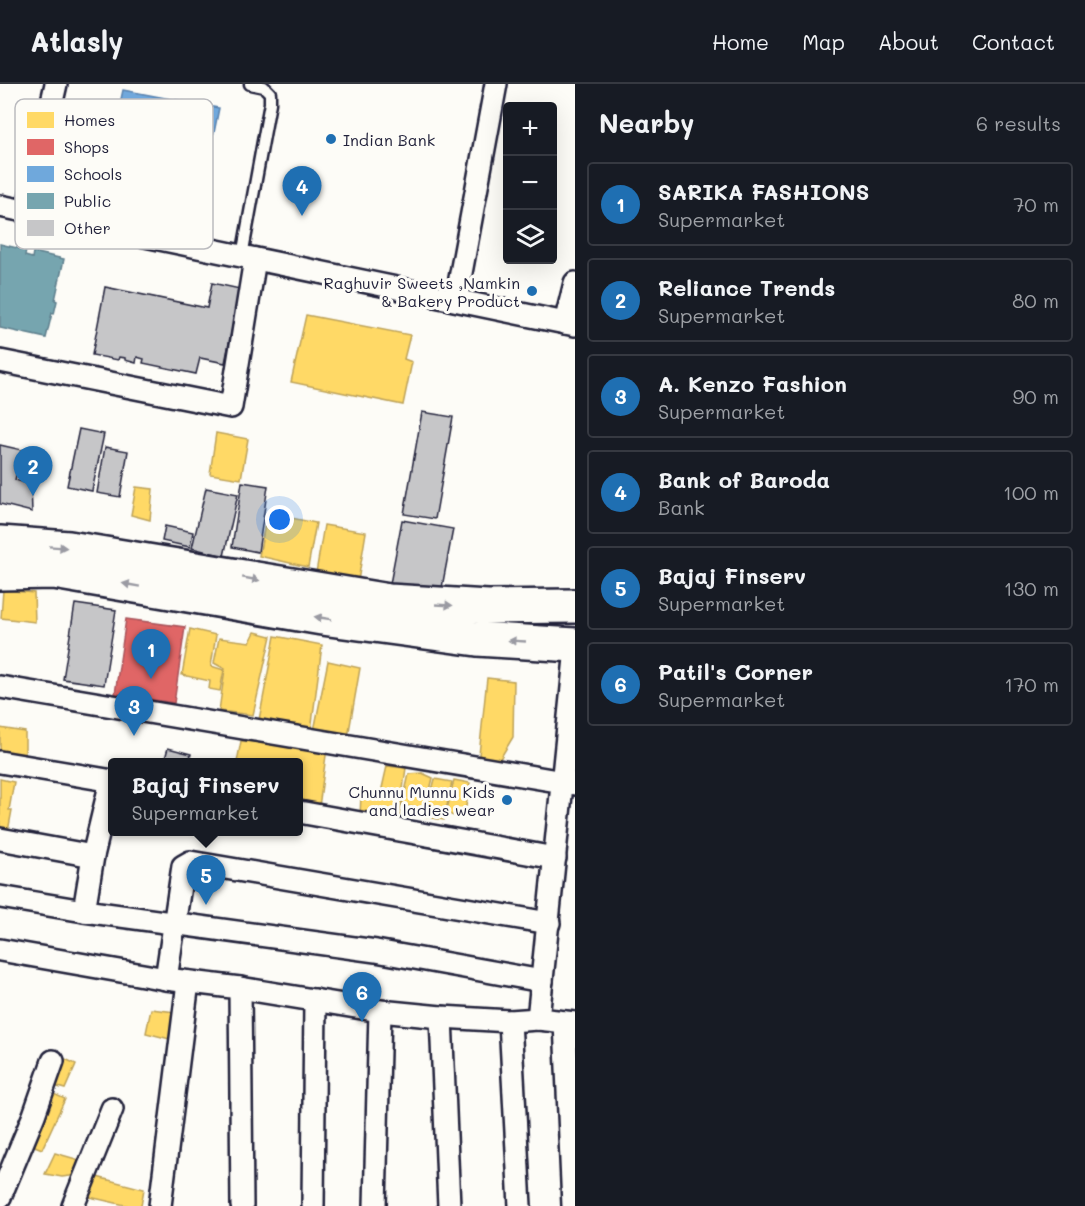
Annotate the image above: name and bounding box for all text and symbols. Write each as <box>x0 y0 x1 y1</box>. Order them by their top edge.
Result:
text: Atlasly <box>30 23 124 59</box>
text: Home <box>712 28 769 55</box>
text: Map <box>802 28 845 55</box>
text: About <box>878 28 939 55</box>
text: Contact <box>972 28 1055 55</box>
legend <box>15 99 213 249</box>
map controls <box>503 102 557 264</box>
button: + <box>503 102 557 156</box>
text: Nearby <box>599 106 694 140</box>
text: Homes <box>64 109 115 130</box>
text: 6 results <box>976 110 1061 136</box>
place label: Indian Bank <box>343 129 435 150</box>
marker: Indian Bank <box>324 132 338 146</box>
text: Shops <box>64 136 109 157</box>
button: − <box>503 156 557 210</box>
text: Schools <box>64 163 122 184</box>
pin: 4 <box>282 166 322 216</box>
text: SARIKA FASHIONS <box>658 177 870 206</box>
text: Public <box>64 190 111 211</box>
text: 1 <box>616 191 625 217</box>
text: 70 m <box>1013 191 1059 217</box>
text: Supermarket <box>658 206 785 232</box>
button: layers <box>503 210 557 264</box>
text: Other <box>64 217 111 238</box>
place label: Raghuvir Sweets ,Namkin & Bakery Product <box>323 272 520 311</box>
text: Reliance Trends <box>658 273 835 302</box>
marker: Raghuvir Sweets ,Namkin & Bakery Product <box>525 284 539 298</box>
text: 2 <box>615 287 626 313</box>
text: 80 m <box>1012 287 1059 313</box>
text: Supermarket <box>658 302 785 328</box>
text: A. Kenzo Fashion <box>658 369 847 398</box>
text: 3 <box>615 383 627 409</box>
text: 90 m <box>1013 383 1059 409</box>
text: Supermarket <box>658 398 785 424</box>
pin: 2 <box>14 446 52 496</box>
text: Bank of Baroda <box>658 465 830 494</box>
text: 4 <box>614 479 627 505</box>
text: 100 m <box>1003 479 1059 505</box>
text: Bank <box>658 494 705 520</box>
your location <box>265 505 294 534</box>
one-way arrow <box>49 543 68 552</box>
text: Bajaj Finserv <box>658 561 806 590</box>
one-way arrow <box>241 575 260 584</box>
text: 5 <box>615 575 626 601</box>
text: 130 m <box>1004 575 1059 601</box>
one-way arrow <box>121 581 140 590</box>
text: Supermarket <box>658 590 785 616</box>
one-way arrow <box>434 600 453 609</box>
one-way arrow <box>313 613 332 622</box>
pin: 1 <box>132 630 170 679</box>
one-way arrow <box>507 637 526 646</box>
text: Patil's Corner <box>658 657 813 686</box>
text: 6 <box>614 671 627 697</box>
text: 170 m <box>1004 671 1059 697</box>
pin: 3 <box>114 686 154 736</box>
text: Supermarket <box>658 686 785 712</box>
popup <box>108 758 303 836</box>
text: Bajaj Finserv <box>131 770 280 799</box>
place label: Chunnu Munnu Kids and ladies wear <box>349 781 495 820</box>
marker: Chunnu Munnu Kids and ladies wear <box>500 793 514 807</box>
text: Supermarket <box>131 799 259 825</box>
pin: 5 <box>186 856 226 905</box>
pin: 6 <box>342 972 382 1022</box>

